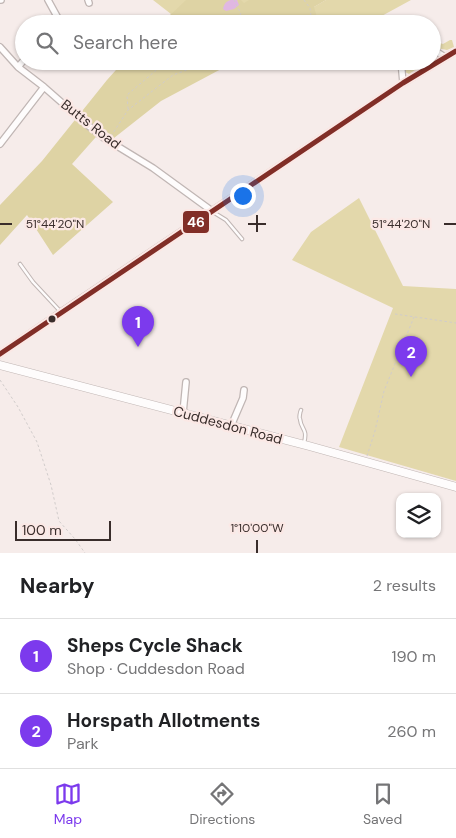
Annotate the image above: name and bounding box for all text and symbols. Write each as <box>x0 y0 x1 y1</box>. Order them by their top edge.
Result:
search box <box>15 15 441 70</box>
icon: search <box>33 29 61 57</box>
text: Search here <box>73 30 178 55</box>
street label: Butts Road <box>58 95 124 153</box>
your location <box>230 183 256 209</box>
line badge: 46 <box>182 210 210 234</box>
text: 46 <box>187 213 205 231</box>
text: 51°44'20"N <box>26 216 84 232</box>
text: 51°44'20"N <box>372 216 430 232</box>
pin: 1 <box>122 306 154 347</box>
unlabelled marker <box>47 314 57 324</box>
pin: 2 <box>395 336 427 377</box>
street label: Cuddesdon Road <box>172 402 284 448</box>
map controls <box>396 493 441 538</box>
button: layers <box>396 493 441 538</box>
scale bar <box>15 518 111 541</box>
text: 1°10'00"W <box>230 520 284 536</box>
text: 100 m <box>22 521 62 539</box>
text: Nearby <box>20 572 94 600</box>
text: 2 results <box>373 575 436 596</box>
text: Sheps Cycle Shack <box>67 633 243 658</box>
text: 1 <box>33 646 39 667</box>
text: 190 m <box>392 646 436 667</box>
text: Shop · Cuddesdon Road <box>67 658 245 679</box>
text: Horspath Allotments <box>67 708 260 733</box>
text: 2 <box>31 721 41 742</box>
text: 260 m <box>387 721 436 742</box>
text: Park <box>67 733 99 754</box>
tab: Map <box>54 780 82 828</box>
tab: Directions <box>190 780 255 828</box>
tab: Saved <box>363 780 402 828</box>

